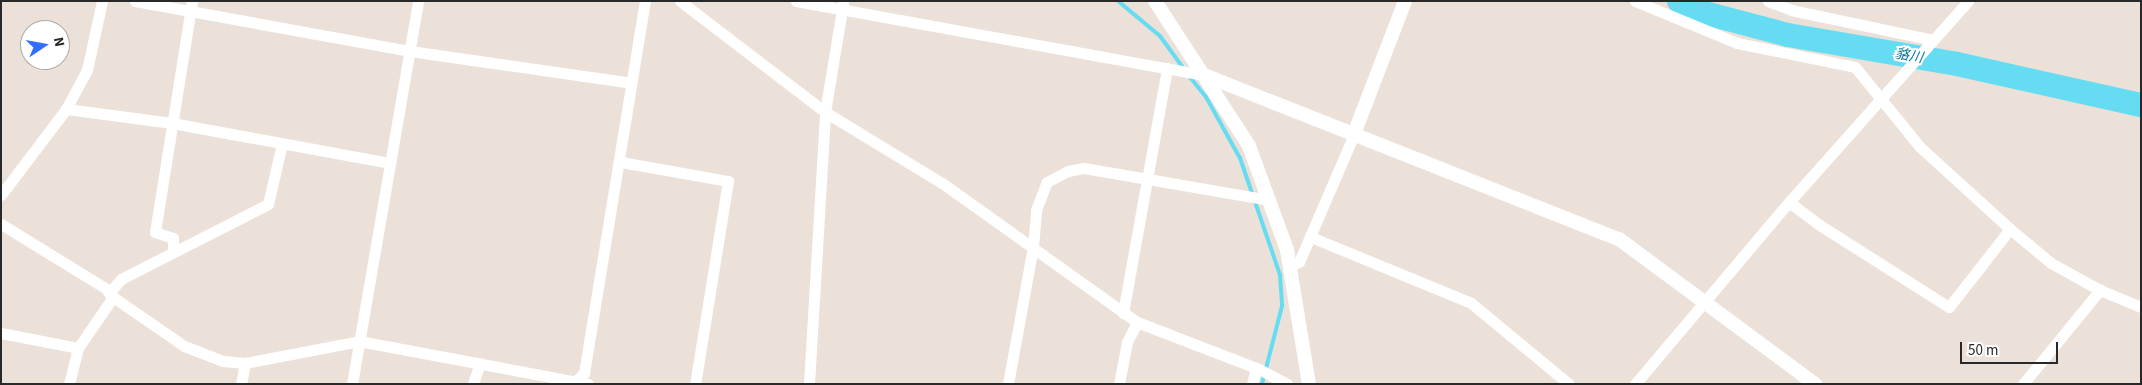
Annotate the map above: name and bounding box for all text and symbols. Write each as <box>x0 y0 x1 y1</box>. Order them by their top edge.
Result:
north arrow <box>20 20 70 70</box>
text: N <box>48 35 69 49</box>
water label: 貉川 <box>1894 45 1924 67</box>
scale bar <box>1962 332 2060 364</box>
text: 50 m <box>1968 340 1998 361</box>

